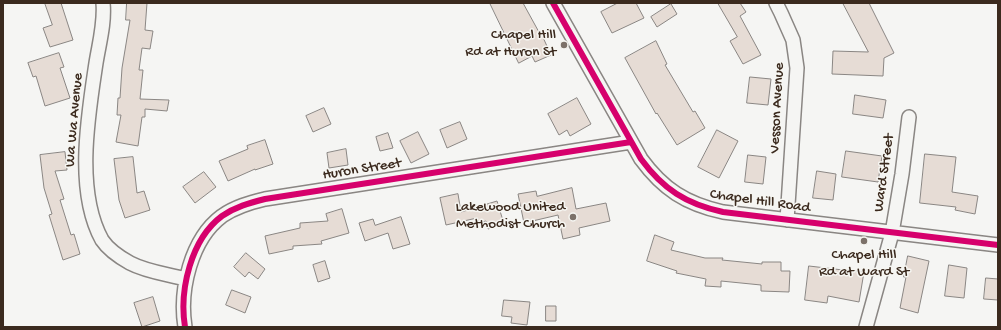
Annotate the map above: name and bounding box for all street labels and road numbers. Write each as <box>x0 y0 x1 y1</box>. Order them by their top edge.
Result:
street label: Vesson Avenue <box>767 62 789 154</box>
street label: Wa Wa Avenue <box>62 72 88 168</box>
street label: Ward Street <box>871 133 899 213</box>
street label: Huron Street <box>321 155 403 185</box>
street label: Chapel Hill Road <box>709 186 811 218</box>

